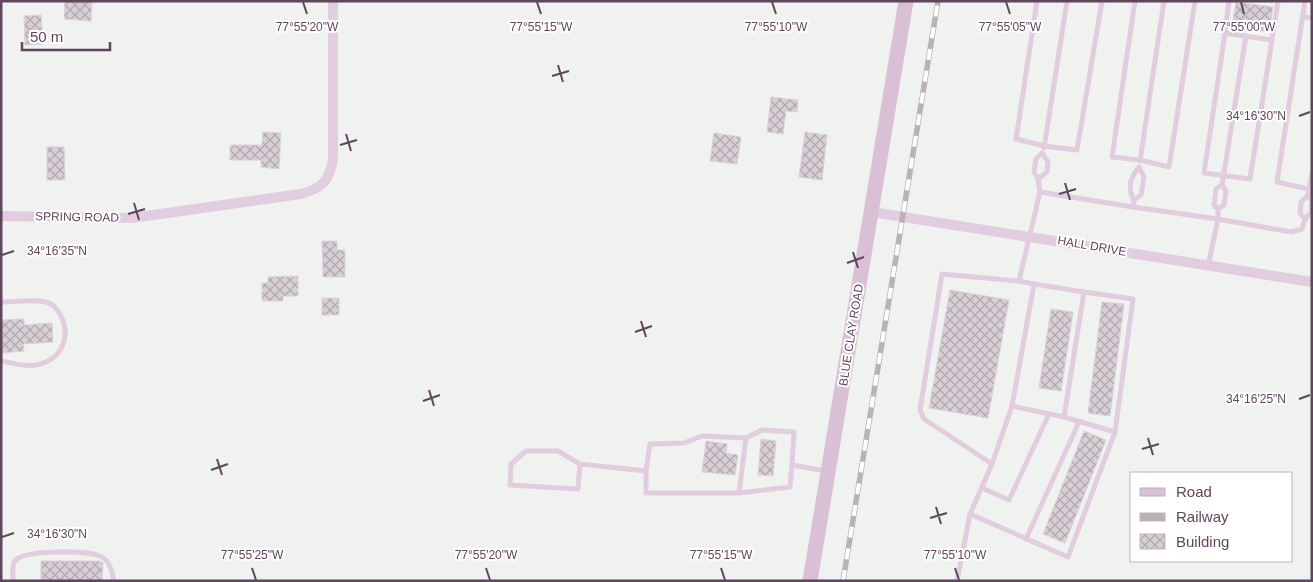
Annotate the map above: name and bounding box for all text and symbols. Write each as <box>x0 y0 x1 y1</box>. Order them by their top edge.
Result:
scale bar <box>22 20 110 52</box>
text: 77°55'20"W <box>276 20 339 34</box>
text: 77°55'15"W <box>510 20 573 34</box>
text: 77°55'10"W <box>745 20 808 34</box>
text: 77°55'05"W <box>979 20 1042 34</box>
text: 77°55'00"W <box>1213 20 1276 34</box>
text: 50 m <box>30 28 63 45</box>
text: 34°16'30"N <box>1226 109 1286 123</box>
street label: SPRING ROAD <box>35 209 119 225</box>
street label: HALL DRIVE <box>1057 233 1127 259</box>
text: 34°16'35"N <box>27 244 87 258</box>
street label: BLUE CLAY ROAD <box>836 283 866 387</box>
text: 34°16'25"N <box>1226 392 1286 406</box>
legend <box>1130 472 1293 562</box>
text: Road <box>1176 483 1212 500</box>
text: Railway <box>1176 508 1229 525</box>
text: 34°16'30"N <box>27 527 87 541</box>
text: Building <box>1176 533 1229 550</box>
text: 77°55'25"W <box>221 548 284 562</box>
text: 77°55'20"W <box>455 548 518 562</box>
text: 77°55'15"W <box>690 548 753 562</box>
text: 77°55'10"W <box>924 548 987 562</box>

